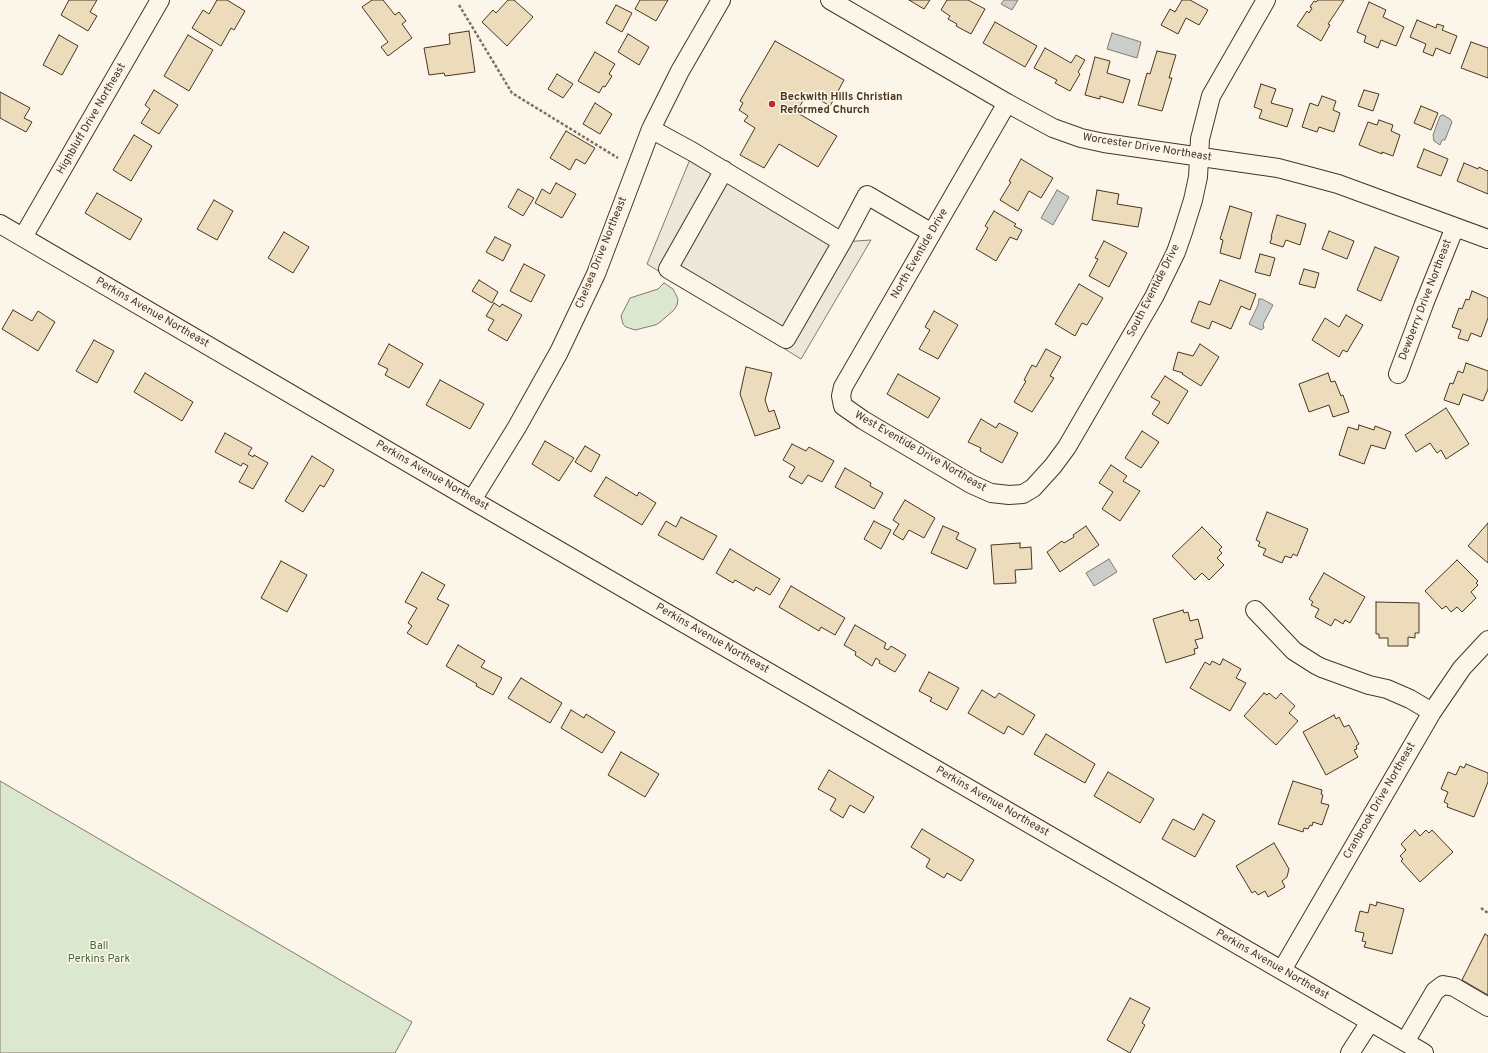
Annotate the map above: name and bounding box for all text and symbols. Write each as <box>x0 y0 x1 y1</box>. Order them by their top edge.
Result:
street label: Highbluff Drive Northeast <box>55 61 129 177</box>
place label: Beckwith Hills Christian Reformed Church <box>780 91 903 117</box>
marker: Beckwith Hills Christian Reformed Church <box>767 99 777 109</box>
street label: Worcester Drive Northeast <box>1081 131 1213 165</box>
street label: Chelsea Drive Northeast <box>573 195 631 311</box>
street label: North Eventide Drive <box>889 206 951 302</box>
street label: Dewberry Drive Northeast <box>1397 238 1455 362</box>
street label: South Eventide Drive <box>1125 242 1183 340</box>
street label: Perkins Avenue Northeast <box>93 275 211 351</box>
street label: West Eventide Drive Northeast <box>852 409 988 495</box>
street label: Perkins Avenue Northeast <box>373 438 491 514</box>
street label: Perkins Avenue Northeast <box>653 601 771 677</box>
street label: Cranbrook Drive Northeast <box>1341 740 1419 862</box>
street label: Perkins Avenue Northeast <box>933 764 1051 840</box>
street label: Perkins Avenue Northeast <box>1213 927 1331 1003</box>
park label: Ball Perkins Park <box>68 940 130 966</box>

